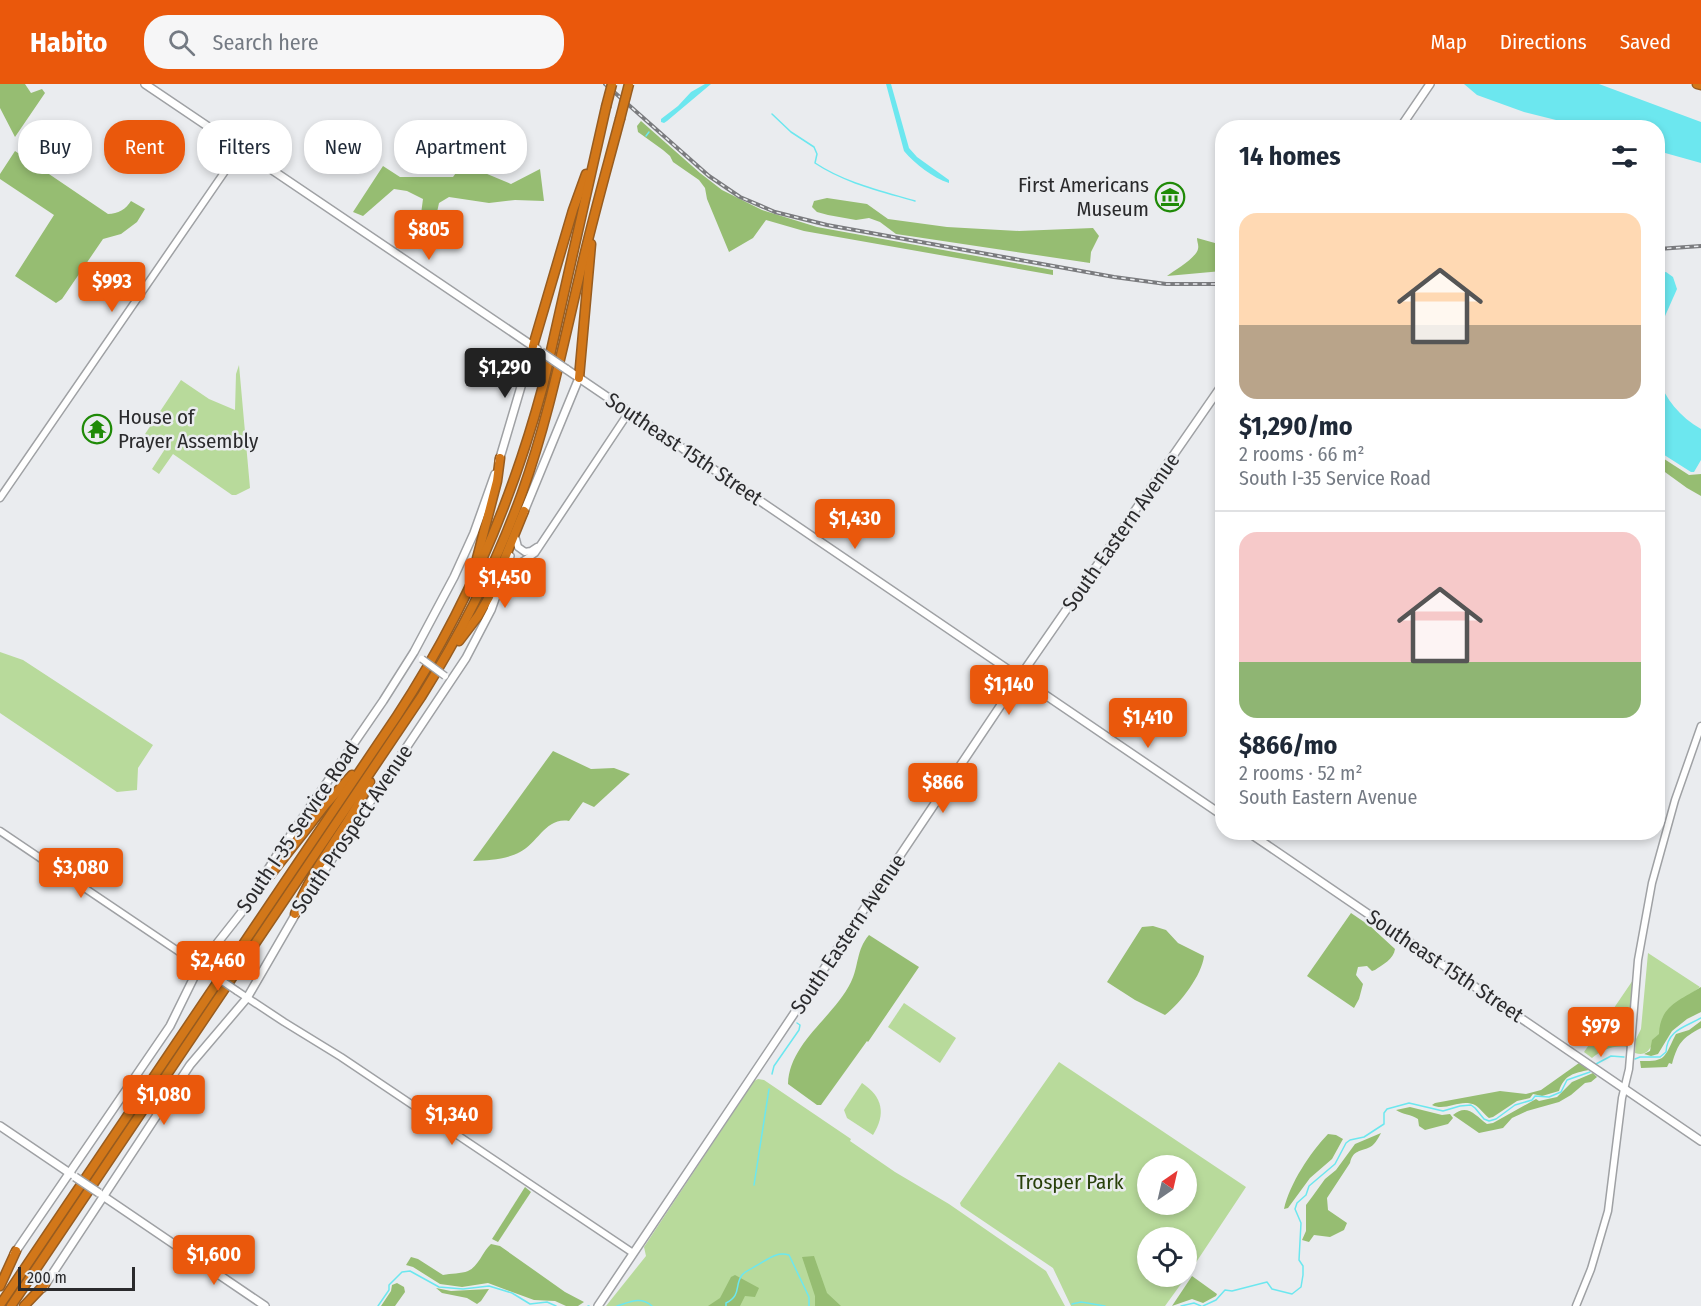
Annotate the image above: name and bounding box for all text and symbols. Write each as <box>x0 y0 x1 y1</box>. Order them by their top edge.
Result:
search box <box>144 15 564 69</box>
text: Habito <box>30 26 108 59</box>
icon: search <box>165 26 198 59</box>
text: Search here <box>213 29 319 56</box>
text: Map <box>1430 29 1467 55</box>
text: Directions <box>1500 29 1587 55</box>
text: Saved <box>1620 29 1671 55</box>
chip: Buy <box>18 120 92 174</box>
chip: Rent <box>104 120 185 174</box>
chip: Filters <box>197 120 292 174</box>
chip: New <box>304 120 382 174</box>
chip: Apartment <box>394 120 527 174</box>
icon: filters <box>1608 140 1641 173</box>
text: 14 homes <box>1239 141 1341 172</box>
place label: First Americans Museum <box>1018 172 1149 222</box>
museum icon: First Americans Museum <box>1154 181 1186 213</box>
pin: $805 <box>393 210 465 261</box>
text: $805 <box>408 217 450 241</box>
icon: home <box>1386 252 1494 360</box>
pin: $993 <box>76 262 148 313</box>
text: $993 <box>92 269 132 293</box>
pin: $1,290 <box>456 348 554 399</box>
text: $1,290 <box>479 355 531 379</box>
street label: Southeast 15th Street <box>601 387 768 511</box>
place label: House of Prayer Assembly <box>118 404 259 454</box>
text: $1,290/mo <box>1239 411 1353 442</box>
temple icon: House of Prayer Assembly <box>81 413 113 445</box>
text: 2 rooms · 66 m² <box>1239 442 1365 466</box>
street label: South Eastern Avenue <box>1057 448 1185 616</box>
text: South I-35 Service Road <box>1239 466 1431 490</box>
pin: $1,430 <box>806 499 904 550</box>
text: $1,430 <box>829 506 881 530</box>
pin: $1,450 <box>456 558 554 609</box>
text: $1,450 <box>479 565 531 589</box>
icon: home <box>1386 571 1494 679</box>
pin: $1,140 <box>960 665 1058 716</box>
text: $1,140 <box>984 672 1034 696</box>
pin: $1,410 <box>1099 698 1197 749</box>
text: $1,410 <box>1123 705 1173 729</box>
text: $866/mo <box>1239 730 1337 761</box>
street label: South I-35 Service Road <box>231 736 365 918</box>
street label: South Prospect Avenue <box>286 740 418 918</box>
text: 2 rooms · 52 m² <box>1239 761 1363 785</box>
pin: $866 <box>907 763 979 814</box>
text: $866 <box>922 770 964 794</box>
text: South Eastern Avenue <box>1239 785 1417 809</box>
pin: $3,080 <box>32 848 130 899</box>
street label: South Eastern Avenue <box>785 849 911 1019</box>
text: $3,080 <box>53 855 109 879</box>
street label: Southeast 15th Street <box>1362 904 1529 1028</box>
pin: $2,460 <box>169 941 267 992</box>
text: $2,460 <box>191 948 245 972</box>
pin: $979 <box>1565 1007 1637 1058</box>
text: $979 <box>1582 1014 1620 1038</box>
pin: $1,080 <box>115 1075 213 1126</box>
text: $1,080 <box>137 1082 191 1106</box>
pin: $1,340 <box>403 1095 501 1146</box>
text: $1,340 <box>425 1102 479 1126</box>
north arrow <box>1137 1155 1197 1215</box>
map controls <box>1137 1155 1197 1287</box>
park label: Trosper Park <box>1017 1169 1124 1195</box>
button: locate <box>1137 1227 1197 1287</box>
pin: $1,600 <box>165 1235 263 1286</box>
text: $1,600 <box>187 1242 241 1266</box>
scale bar <box>18 1264 135 1292</box>
text: 200 m <box>27 1268 67 1287</box>

